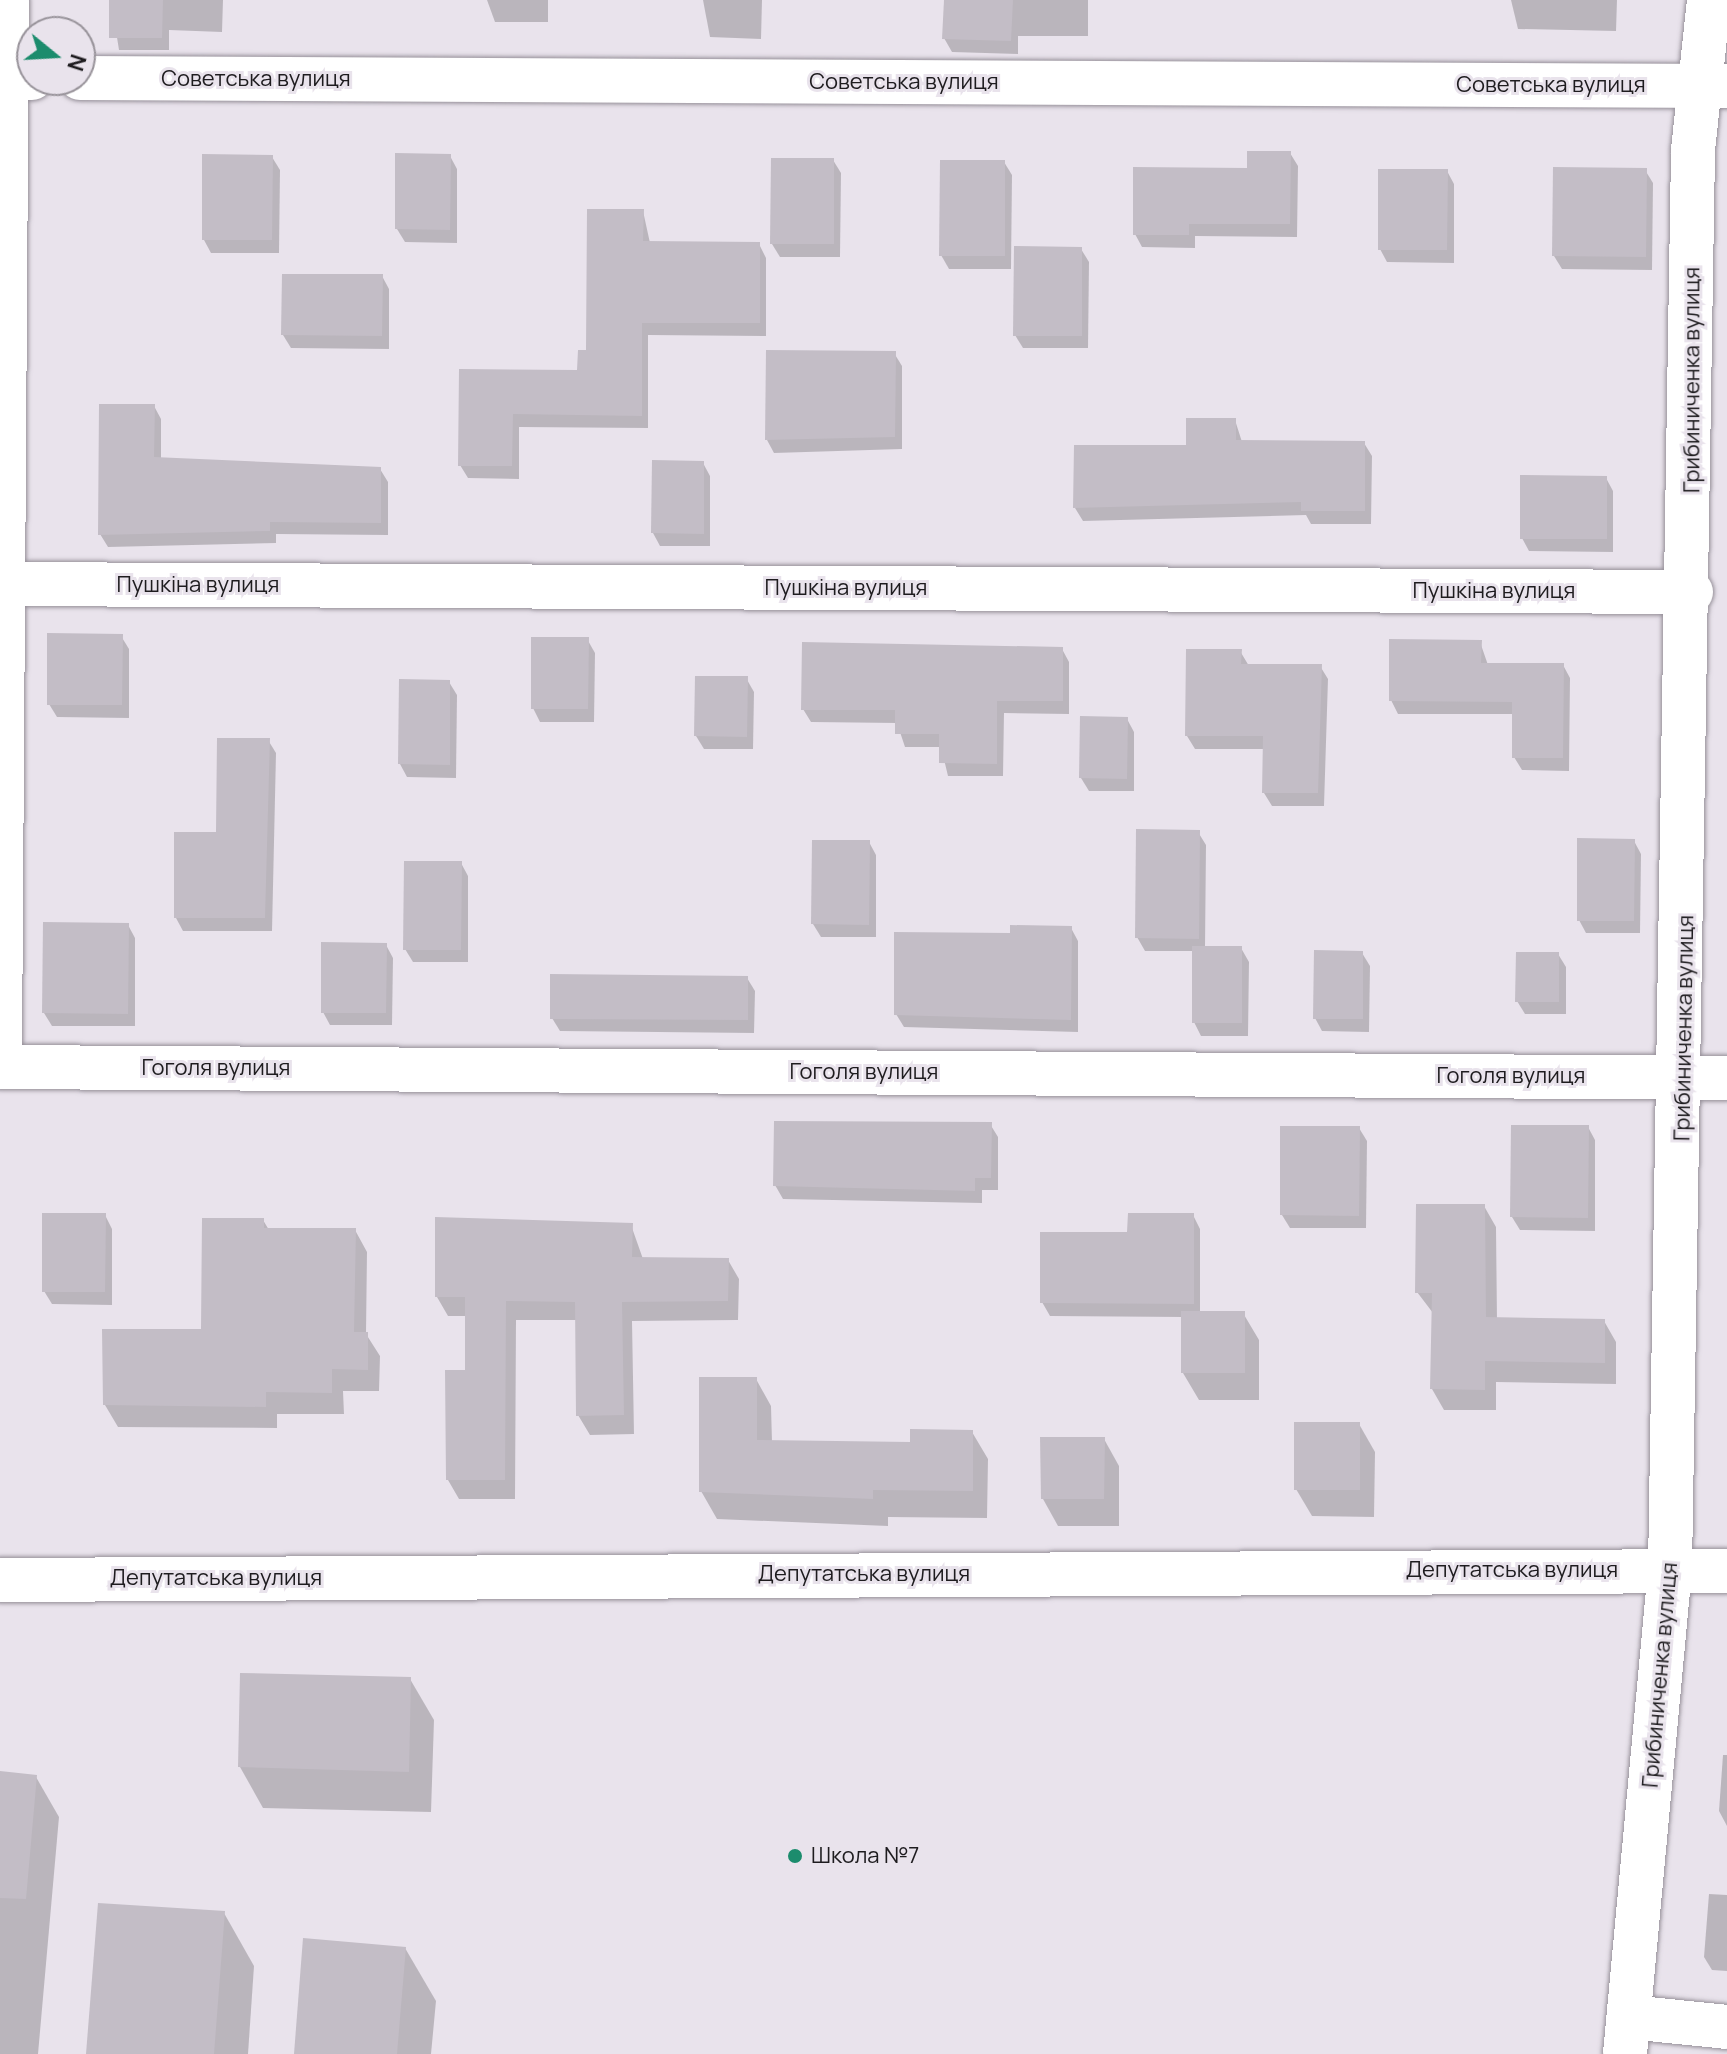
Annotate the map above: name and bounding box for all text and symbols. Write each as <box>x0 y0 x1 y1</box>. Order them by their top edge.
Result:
north arrow <box>16 16 96 96</box>
text: N <box>60 51 94 75</box>
street label: Советська вулиця <box>161 66 351 92</box>
street label: Советська вулиця <box>809 69 999 95</box>
street label: Советська вулиця <box>1456 72 1646 98</box>
street label: Грибиниченка вулиця <box>1679 267 1705 493</box>
street label: Пушкіна вулиця <box>116 572 280 598</box>
street label: Пушкіна вулиця <box>764 575 928 601</box>
street label: Пушкіна вулиця <box>1412 578 1576 604</box>
street label: Грибиниченка вулиця <box>1669 915 1699 1141</box>
street label: Гоголя вулиця <box>141 1055 291 1081</box>
street label: Гоголя вулиця <box>789 1059 939 1085</box>
street label: Гоголя вулиця <box>1436 1063 1586 1089</box>
street label: Депутатська вулиця <box>1406 1557 1618 1583</box>
street label: Депутатська вулиця <box>758 1561 970 1587</box>
street label: Грибиниченка вулиця <box>1637 1561 1683 1789</box>
street label: Депутатська вулиця <box>110 1565 322 1591</box>
place label: Школа №7 <box>811 1843 919 1869</box>
marker: Школа №7 <box>786 1847 804 1865</box>

